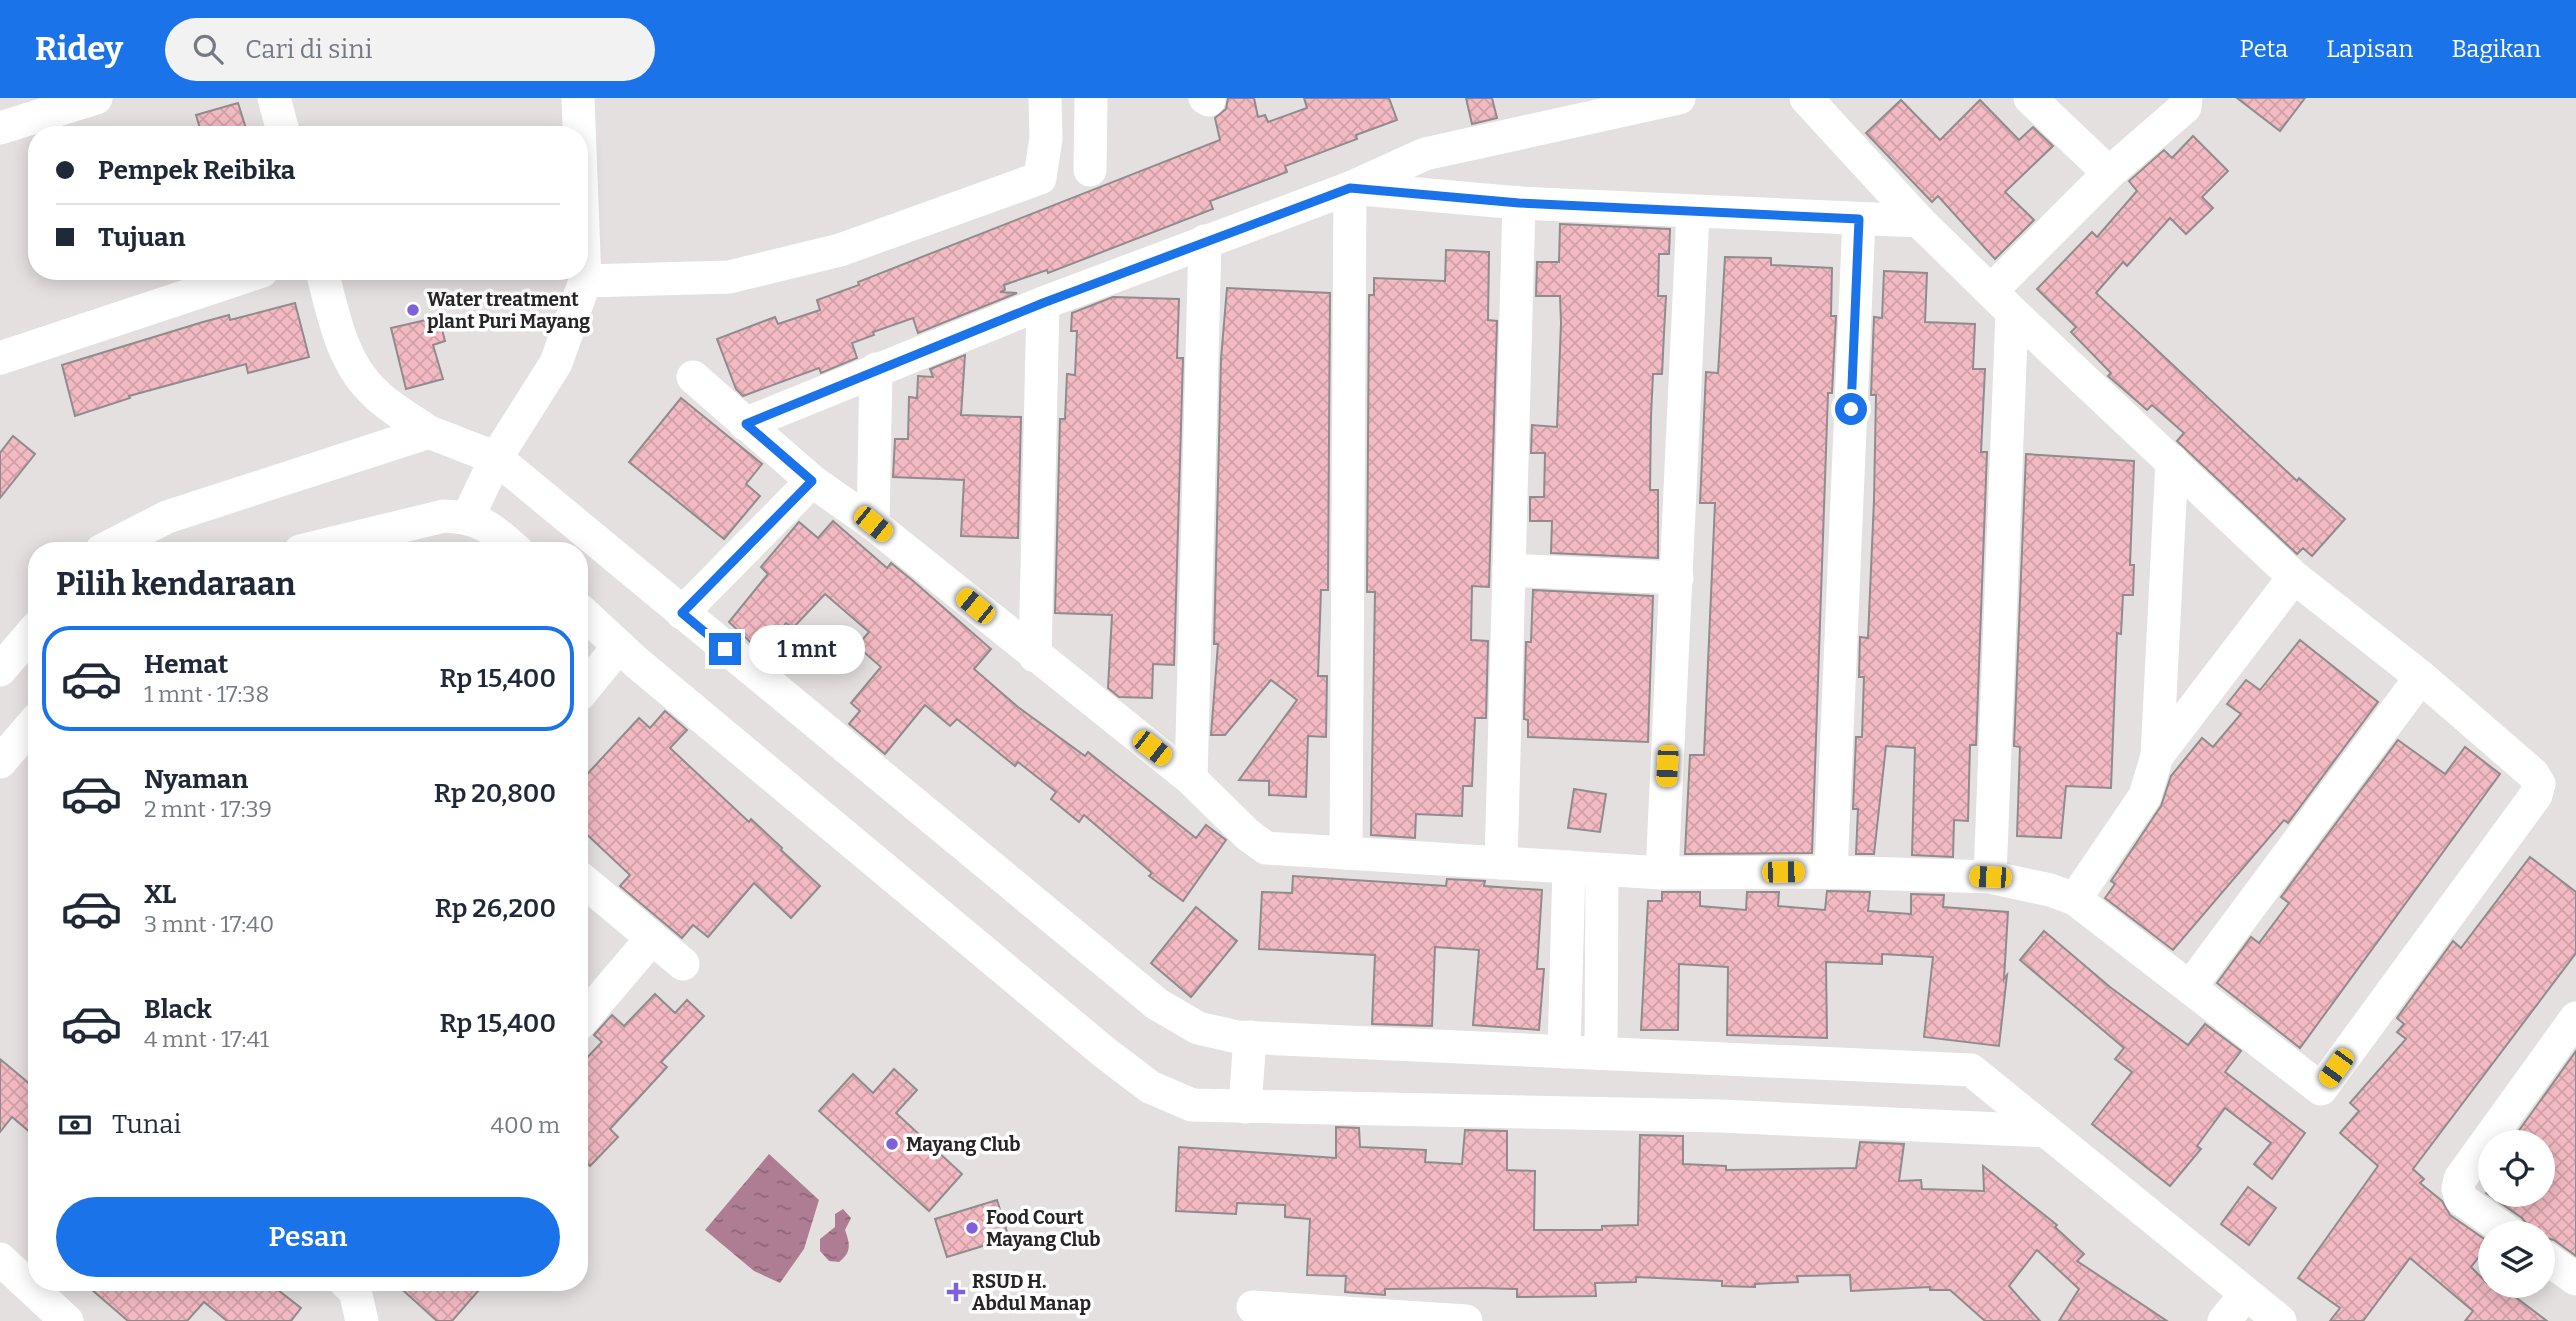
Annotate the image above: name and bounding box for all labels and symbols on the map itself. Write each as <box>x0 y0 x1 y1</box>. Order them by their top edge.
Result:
place label: Water treatment plant Puri Mayang <box>427 288 590 333</box>
marker: Water treatment plant Puri Mayang <box>405 302 421 318</box>
route start <box>1835 393 1867 425</box>
car <box>851 503 896 545</box>
car <box>953 585 998 627</box>
callout: 1 mnt <box>750 624 865 674</box>
route end <box>709 633 741 665</box>
car <box>1129 727 1176 769</box>
car <box>1656 744 1679 788</box>
car <box>1762 861 1805 883</box>
car <box>1969 866 2012 888</box>
car <box>2316 1045 2357 1091</box>
place label: Mayang Club <box>906 1133 1021 1156</box>
marker: Mayang Club <box>884 1136 900 1152</box>
place label: Food Court Mayang Club <box>986 1206 1101 1251</box>
marker: Food Court Mayang Club <box>964 1220 980 1236</box>
place label: RSUD H. Abdul Manap <box>972 1270 1091 1315</box>
marker: RSUD H. Abdul Manap <box>946 1282 966 1302</box>

